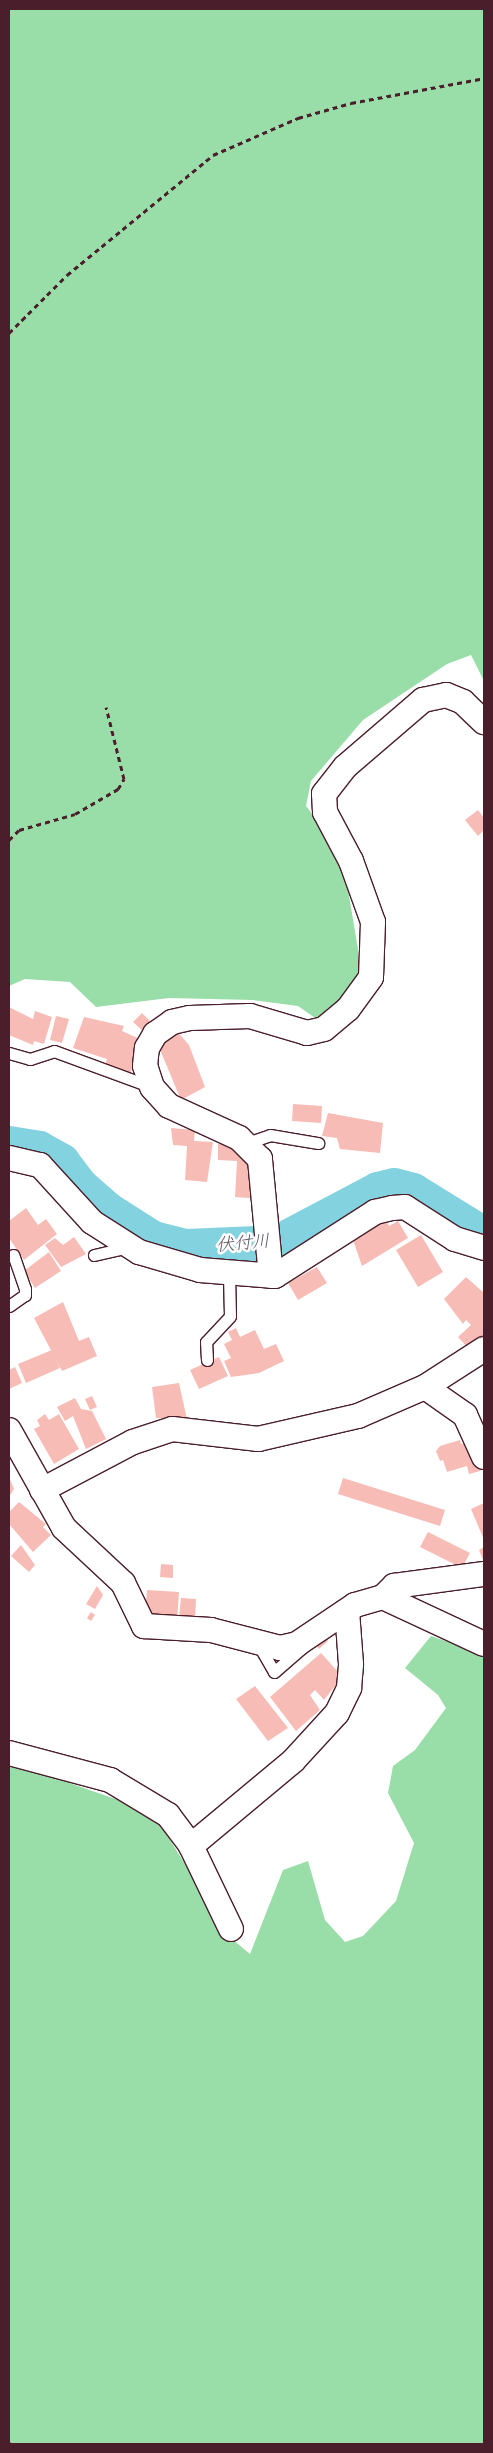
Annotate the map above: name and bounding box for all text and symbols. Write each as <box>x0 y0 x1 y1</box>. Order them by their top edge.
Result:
water label: 伏付川 <box>215 1231 271 1257</box>

